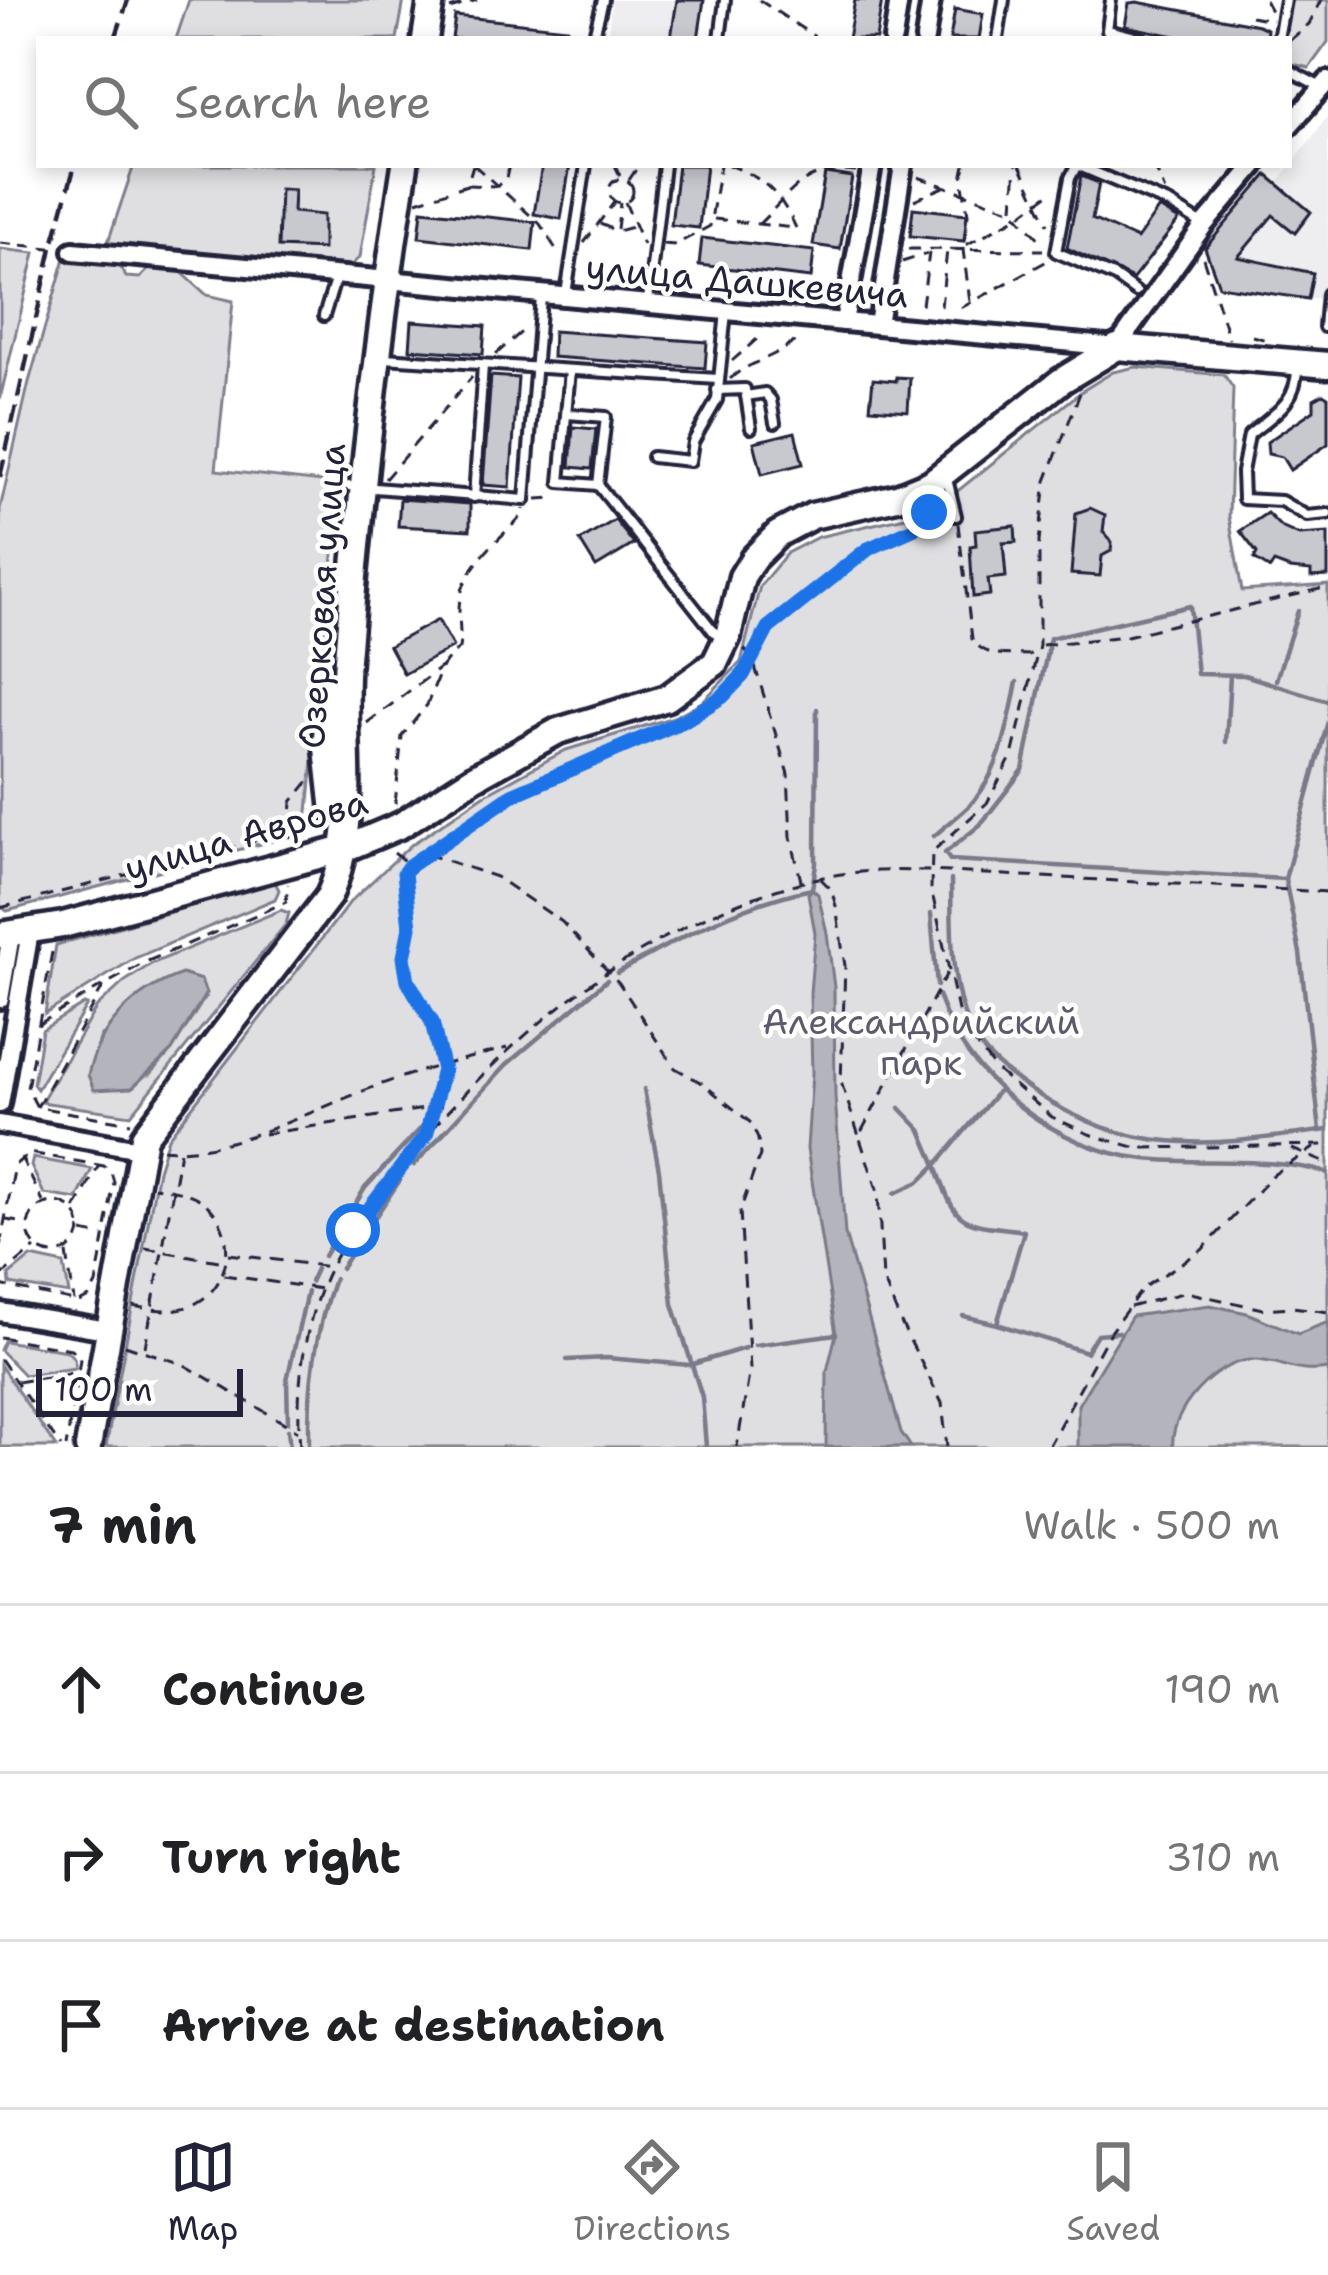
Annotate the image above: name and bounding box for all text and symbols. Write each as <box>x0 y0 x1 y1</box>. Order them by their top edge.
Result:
search box <box>36 36 1292 168</box>
icon: search <box>78 69 144 135</box>
text: Search here <box>174 72 431 132</box>
street label: улица Дашкевича <box>584 242 910 320</box>
street label: Озерковая улица <box>287 442 357 750</box>
route end <box>902 485 956 539</box>
street label: улица Аврова <box>119 777 373 893</box>
park label: Александрийский парк <box>762 997 1080 1087</box>
route start <box>326 1203 380 1257</box>
scale bar <box>36 1363 243 1416</box>
text: 100 m <box>54 1367 153 1412</box>
text: 7 min <box>48 1491 197 1559</box>
text: Walk · 500 m <box>1023 1499 1280 1551</box>
icon: ahead <box>48 1656 114 1722</box>
text: Continue <box>162 1659 366 1719</box>
text: 190 m <box>1164 1663 1280 1715</box>
icon: right <box>48 1824 114 1890</box>
text: Turn right <box>162 1827 401 1887</box>
text: 310 m <box>1165 1831 1280 1883</box>
icon: arrive <box>48 1992 114 2058</box>
text: Arrive at destination <box>162 1995 665 2055</box>
tab: Map <box>168 2134 238 2251</box>
tab: Directions <box>574 2134 731 2251</box>
tab: Saved <box>1067 2134 1160 2251</box>

